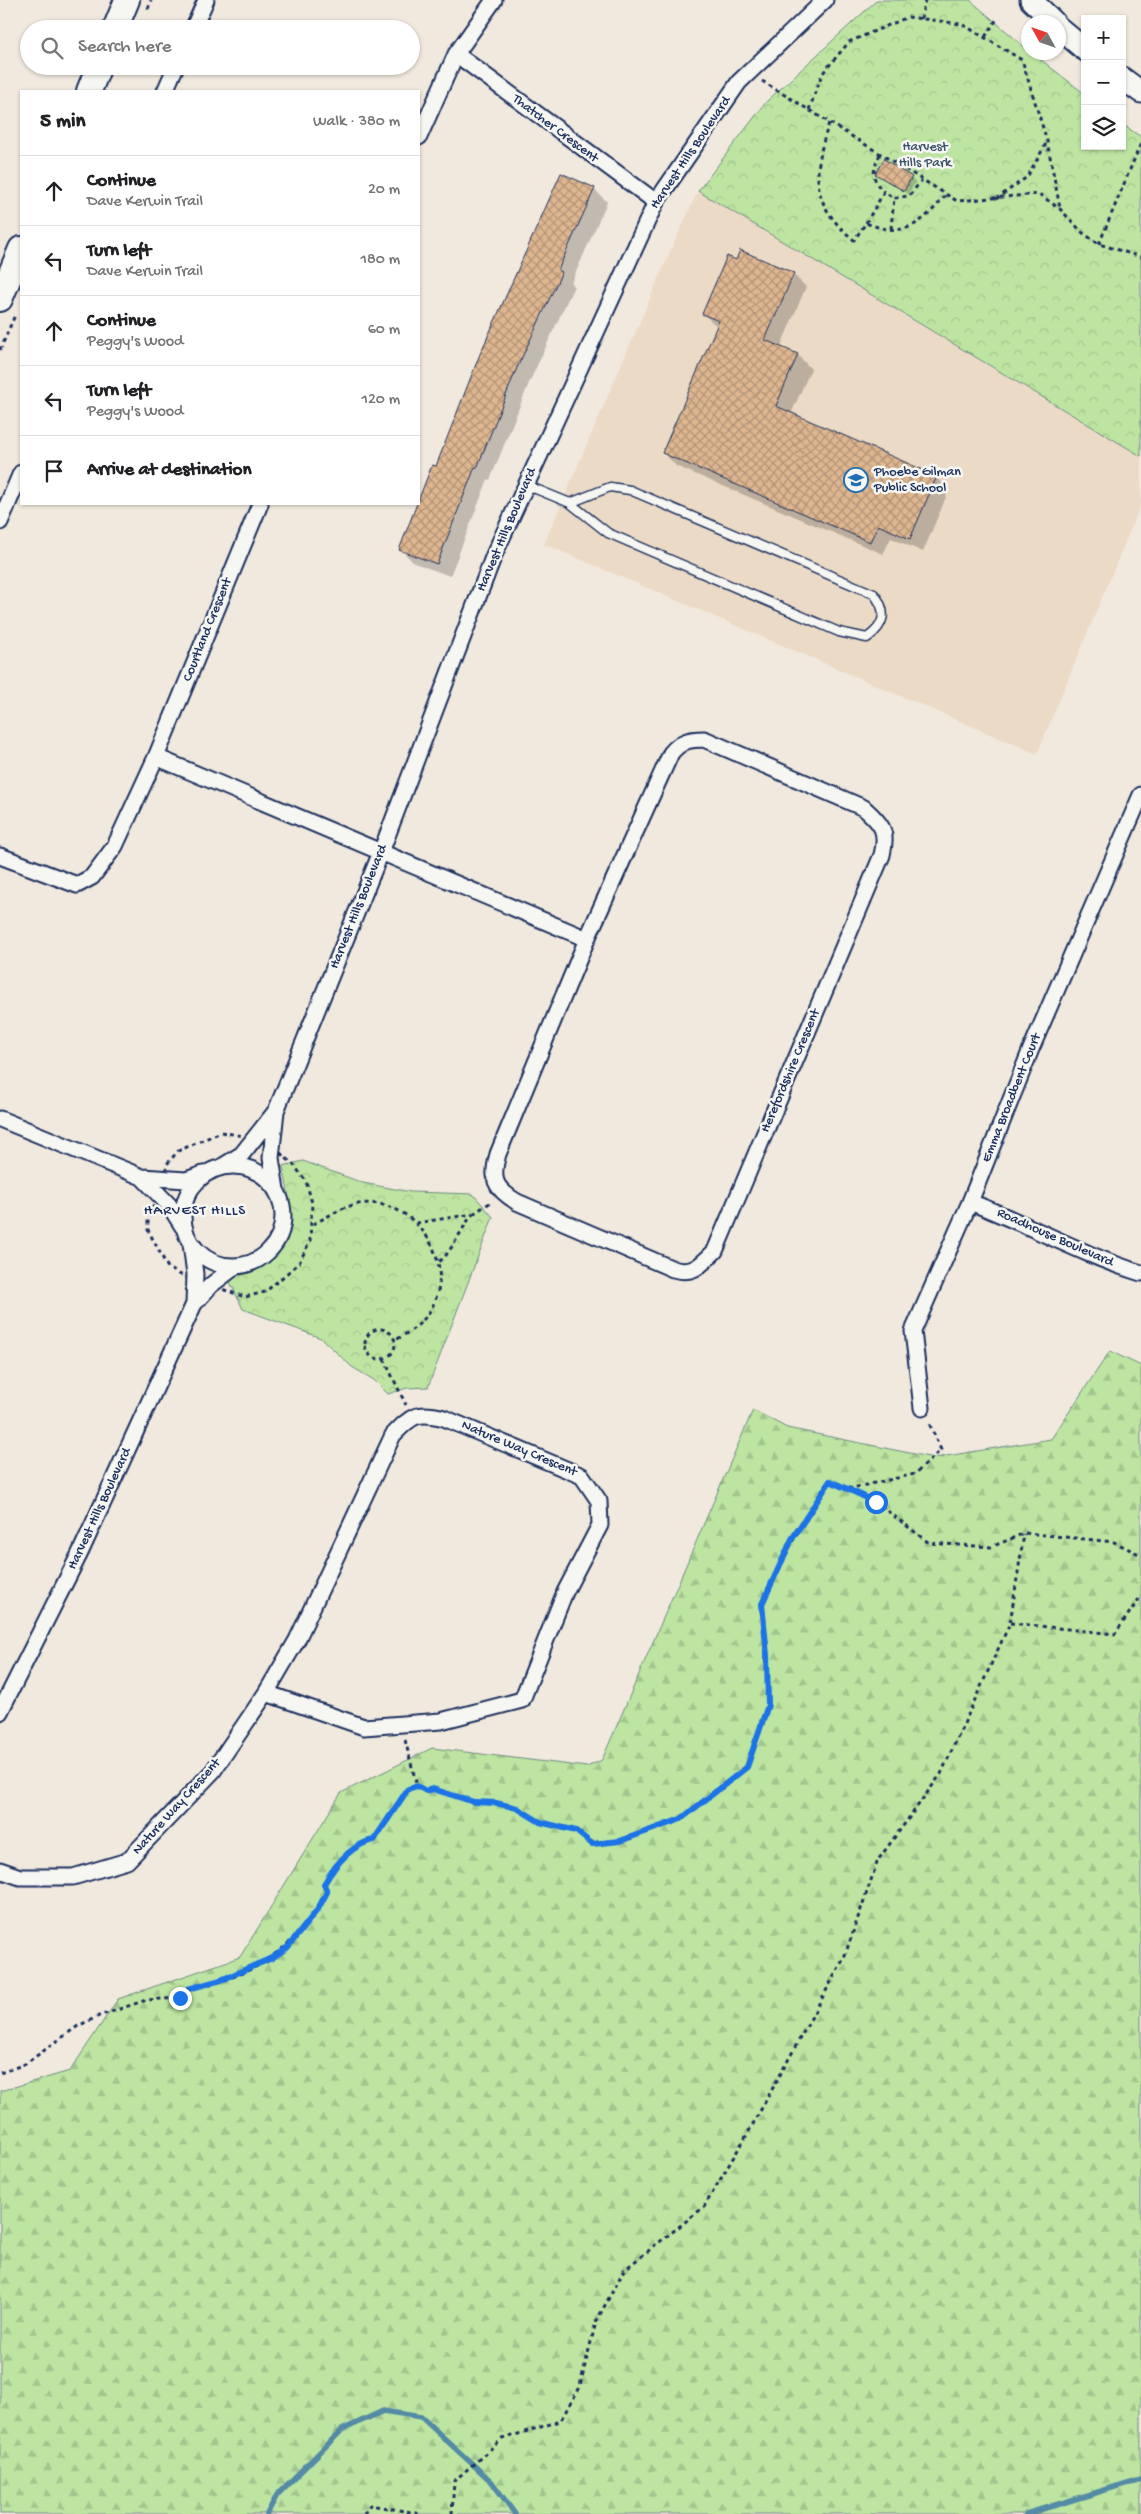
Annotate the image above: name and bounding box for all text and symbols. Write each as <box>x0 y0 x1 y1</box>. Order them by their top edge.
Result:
north arrow <box>1021 15 1066 60</box>
map controls <box>1081 15 1126 150</box>
button: + <box>1081 15 1126 60</box>
search box <box>20 20 420 75</box>
icon: search <box>38 34 66 62</box>
text: Search here <box>78 36 172 59</box>
button: − <box>1081 60 1126 105</box>
street label: Thatcher Crescent <box>508 90 602 168</box>
street label: Harvest Hills Boulevard <box>647 92 736 213</box>
button: layers <box>1081 105 1126 150</box>
text: 5 min <box>40 110 85 135</box>
text: Walk · 380 m <box>313 113 400 132</box>
park label: Harvest Hills Park <box>899 139 953 172</box>
text: Continue <box>87 170 156 193</box>
icon: ahead <box>40 177 68 205</box>
text: 20 m <box>368 181 400 200</box>
text: Dave Kerwin Trail <box>87 193 203 212</box>
text: Turn left <box>87 240 151 263</box>
icon: left <box>40 247 68 275</box>
text: 180 m <box>361 251 400 270</box>
text: Dave Kerwin Trail <box>87 263 203 282</box>
text: Continue <box>87 310 156 333</box>
icon: ahead <box>40 317 68 345</box>
text: 60 m <box>368 321 400 340</box>
text: Peggy's Wood <box>87 333 184 352</box>
text: Turn left <box>87 380 151 403</box>
icon: left <box>40 387 68 415</box>
text: 120 m <box>361 391 400 410</box>
text: Peggy's Wood <box>87 403 184 422</box>
icon: arrive <box>40 457 68 485</box>
text: Arrive at destination <box>87 459 251 482</box>
street label: Harvest Hills Boulevard <box>473 464 541 594</box>
place label: Phoebe Gilman Public School <box>873 464 961 497</box>
school or university icon: Phoebe Gilman Public School <box>843 467 869 493</box>
street label: Courtland Crescent <box>179 574 237 684</box>
street label: Harvest Hills Boulevard <box>326 841 392 972</box>
street label: Herefordshire Crescent <box>757 1005 825 1135</box>
street label: Emma Broadbent Court <box>978 1030 1046 1165</box>
district label: HARVEST HILLS <box>144 1202 246 1220</box>
street label: Roadhouse Boulevard <box>994 1205 1118 1272</box>
street label: Nature Way Crescent <box>459 1417 580 1482</box>
street label: Harvest Hills Boulevard <box>64 1444 136 1573</box>
route start <box>865 1491 888 1514</box>
street label: Nature Way Crescent <box>129 1754 226 1859</box>
route end <box>169 1987 192 2010</box>

